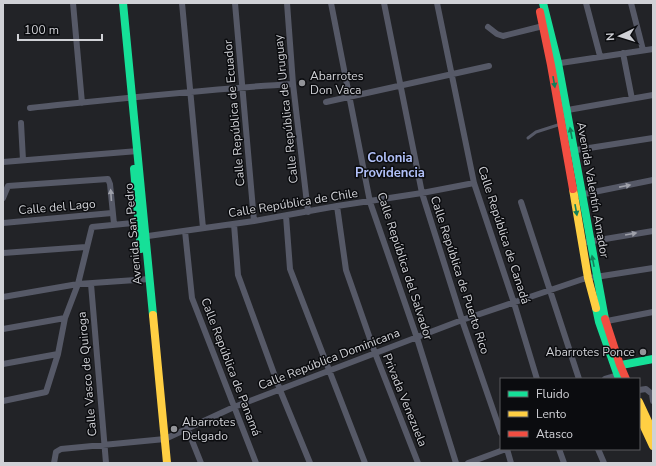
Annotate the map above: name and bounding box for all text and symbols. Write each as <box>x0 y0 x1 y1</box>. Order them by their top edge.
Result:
scale bar <box>18 16 102 42</box>
north arrow <box>600 16 640 56</box>
text: 100 m <box>24 22 59 38</box>
text: N <box>603 32 618 41</box>
street label: Calle República de Uruguay <box>270 33 302 184</box>
street label: Calle República de Ecuador <box>220 38 248 187</box>
place label: Abarrotes Don Vaca <box>310 68 364 98</box>
one-way arrow <box>551 76 557 88</box>
marker: Abarrotes Don Vaca <box>297 78 307 88</box>
street label: Avenida Valentín Amador <box>573 121 613 260</box>
one-way arrow <box>568 127 574 139</box>
district label: Colonia Providencia <box>355 149 425 182</box>
street label: Calle República de Canadá <box>474 164 534 306</box>
street label: Avenida San Pedro <box>121 182 145 286</box>
one-way arrow <box>619 182 631 188</box>
street label: Calle República de Chile <box>227 185 359 221</box>
one-way arrow <box>108 189 115 201</box>
street label: Calle República del Salvador <box>374 190 437 343</box>
street label: Calle República de Puerto Rico <box>427 194 493 357</box>
street label: Calle del Lago <box>18 196 97 218</box>
one-way arrow <box>573 204 579 217</box>
one-way arrow <box>625 231 637 237</box>
one-way arrow <box>589 255 595 267</box>
street label: Calle República de Panamá <box>197 296 265 438</box>
street label: Calle Vasco de Quiroga <box>74 311 100 437</box>
street label: Calle República Dominicana <box>256 325 402 393</box>
place label: Abarrotes Ponce <box>546 344 635 360</box>
marker: Abarrotes Ponce <box>638 347 648 357</box>
street label: Privada Venezuela <box>379 351 431 449</box>
legend <box>500 378 640 450</box>
text: Fluido <box>536 386 570 402</box>
text: Lento <box>536 406 567 422</box>
place label: Abarrotes Delgado <box>182 414 236 444</box>
marker: Abarrotes Delgado <box>169 424 179 434</box>
text: Atasco <box>536 426 573 442</box>

